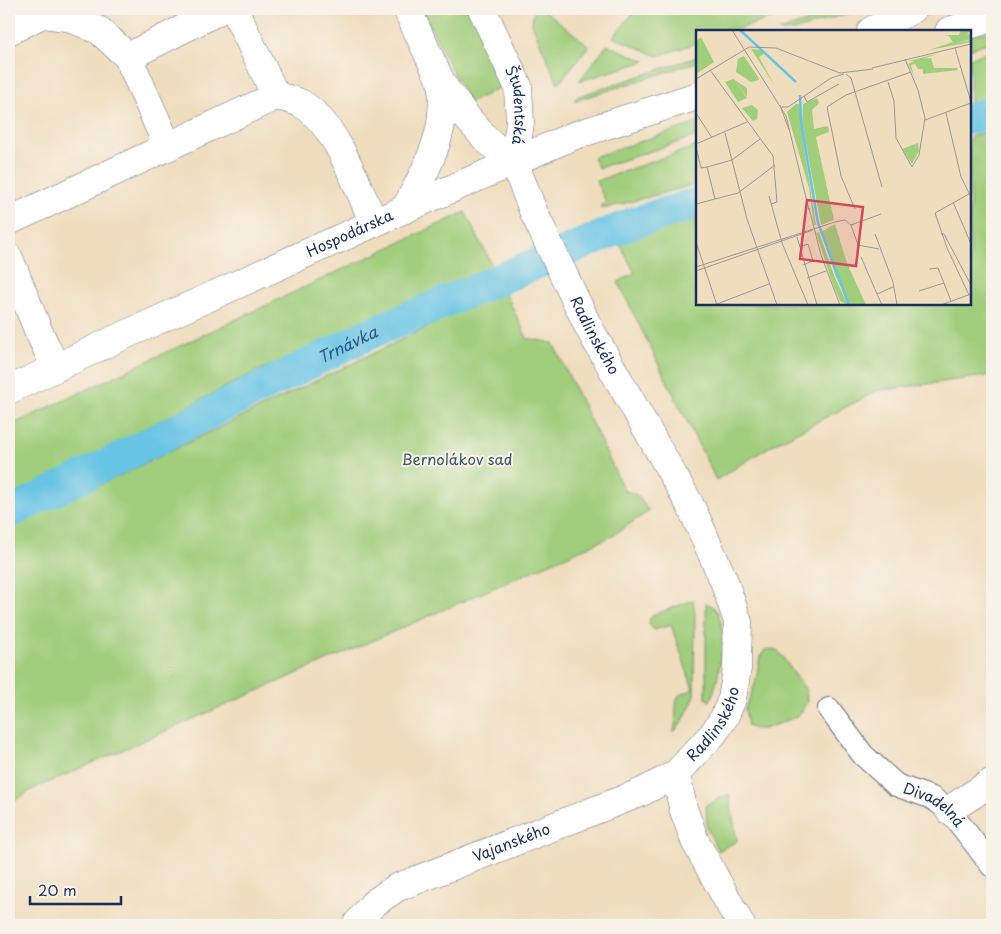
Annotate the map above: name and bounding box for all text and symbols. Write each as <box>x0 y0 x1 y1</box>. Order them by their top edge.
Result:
inset map <box>696 30 971 305</box>
street label: Študentská <box>500 61 533 147</box>
street label: Hospodárska <box>302 203 397 262</box>
street label: Radlinského <box>565 292 626 378</box>
water label: Trnávka <box>313 319 381 369</box>
park label: Bernolákov sad <box>401 447 513 470</box>
street label: Radlinského <box>680 685 744 766</box>
street label: Divadelná <box>900 776 971 831</box>
street label: Vajanského <box>469 816 553 867</box>
scale bar <box>30 874 121 906</box>
text: 20 m <box>38 878 77 901</box>

